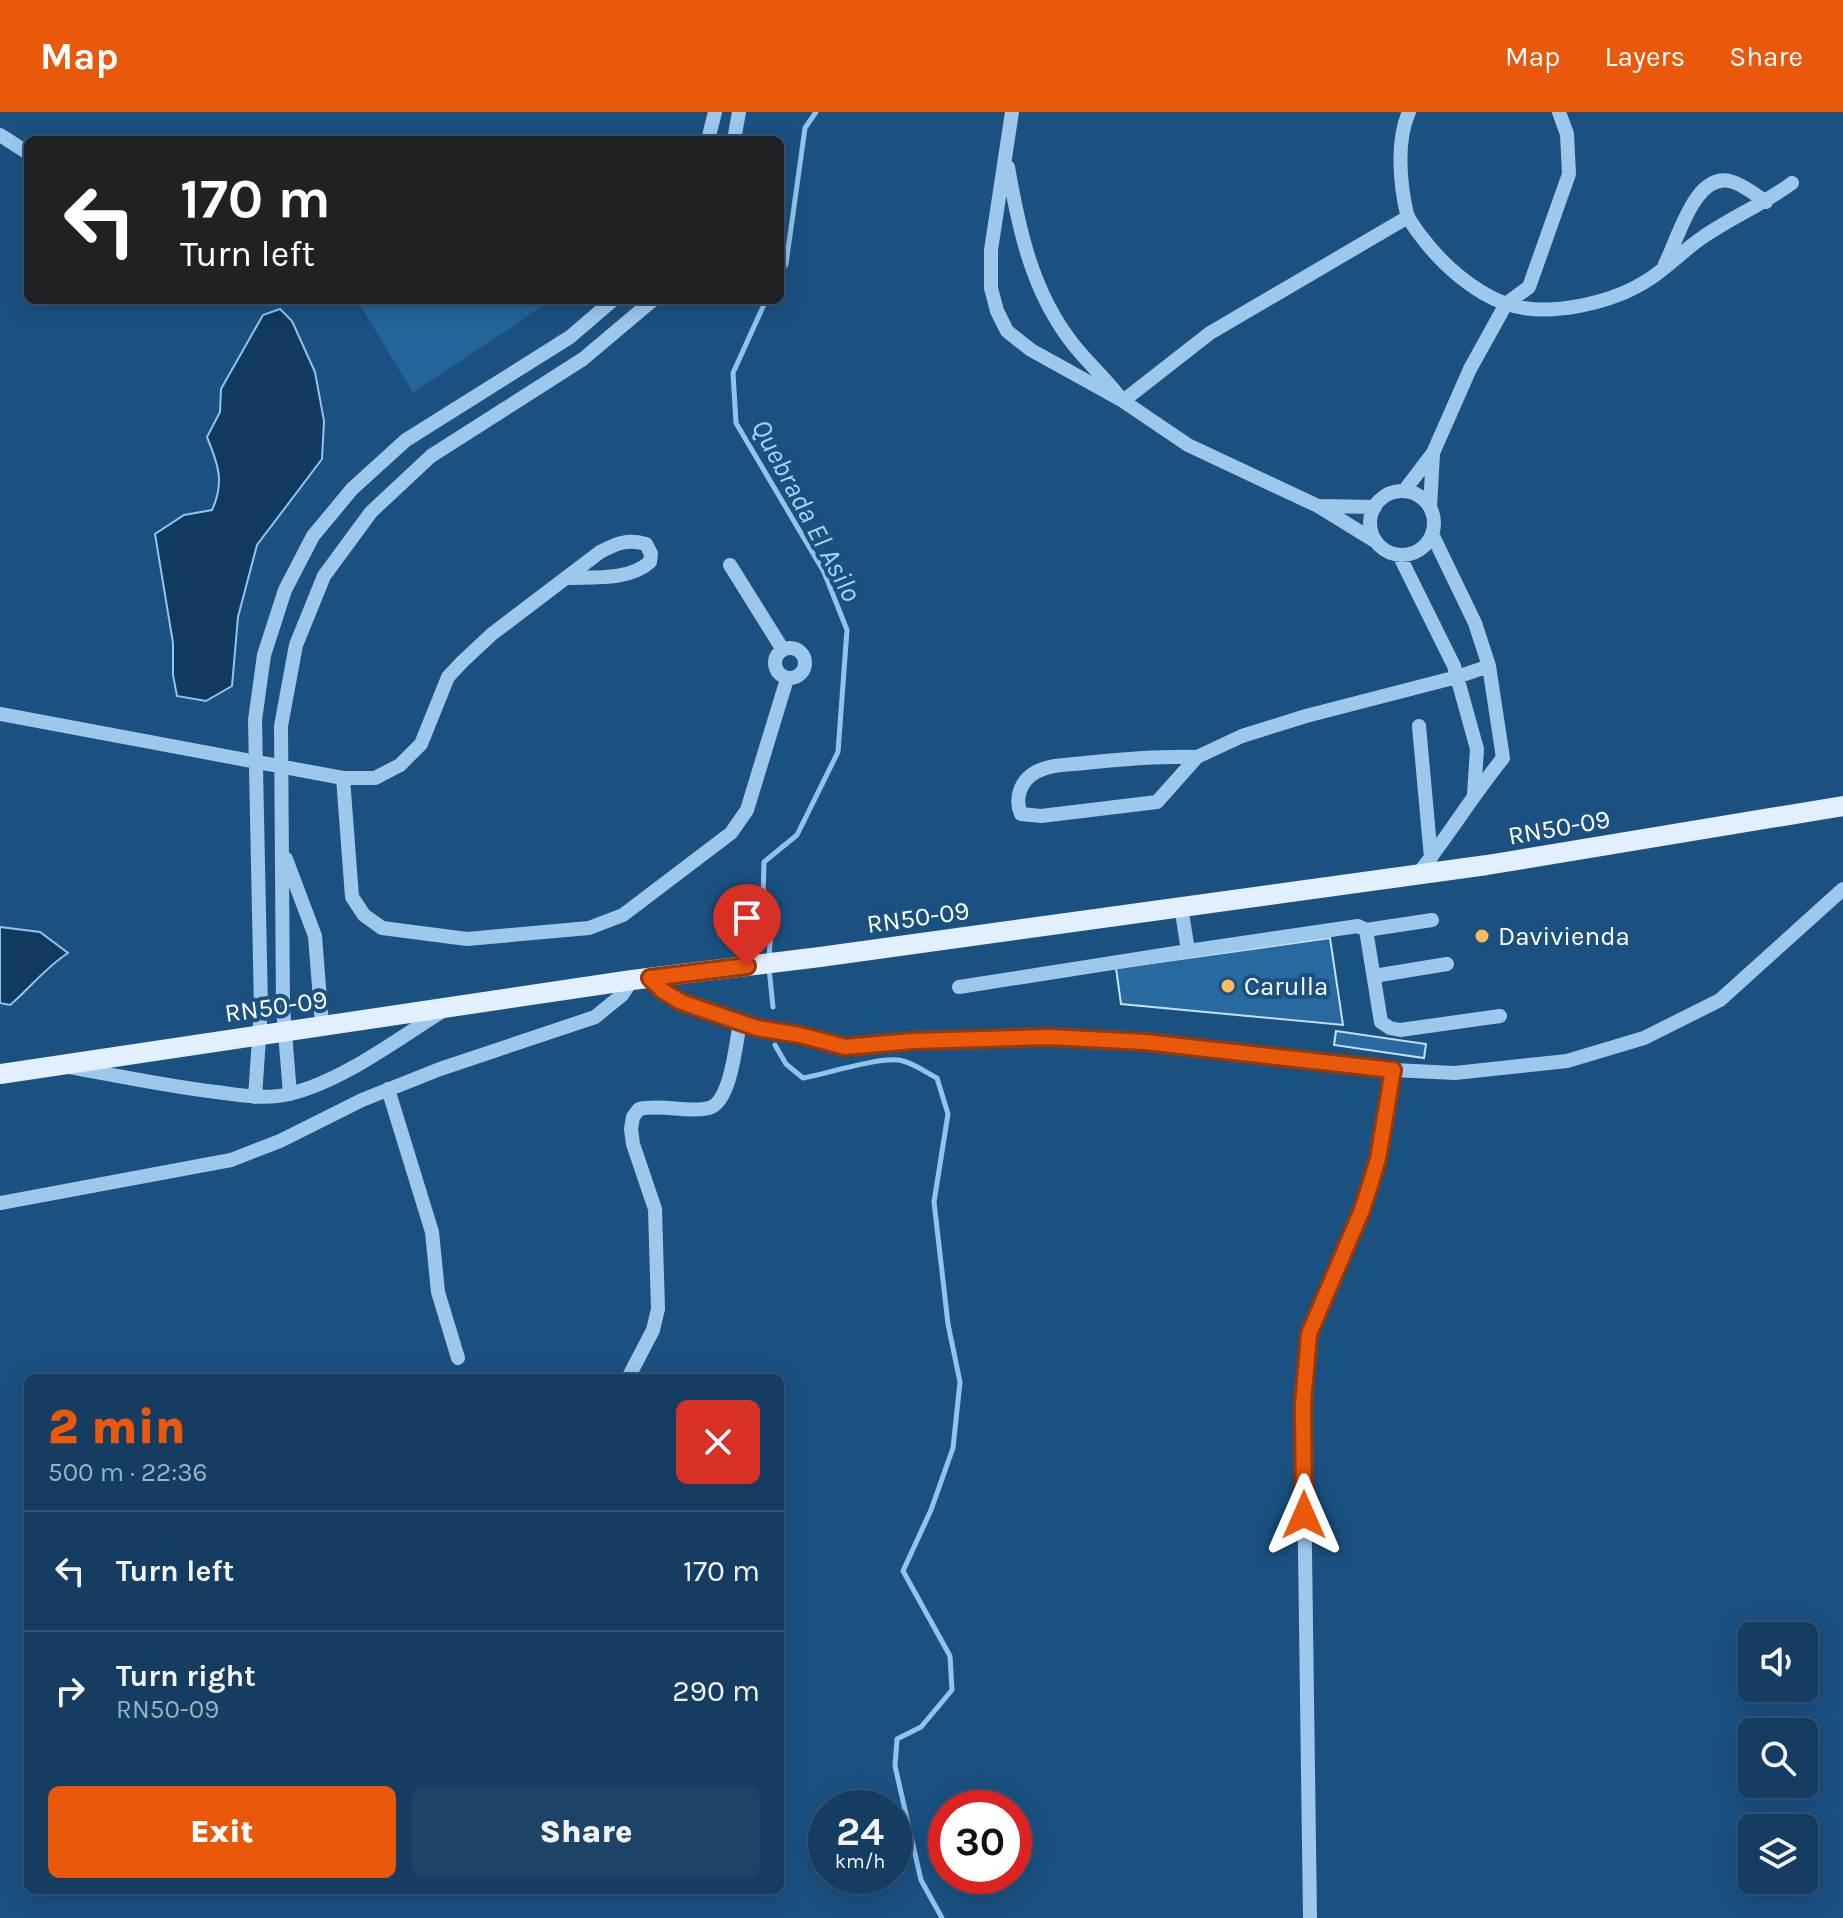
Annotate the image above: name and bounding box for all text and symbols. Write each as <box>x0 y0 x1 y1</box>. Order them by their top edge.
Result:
text: Map <box>40 34 119 79</box>
text: Map <box>1505 40 1560 73</box>
text: Layers <box>1604 40 1685 73</box>
text: Share <box>1729 40 1803 73</box>
text: 170 m <box>180 166 331 231</box>
icon: left <box>48 168 152 272</box>
text: Turn left <box>180 233 315 275</box>
water label: Quebrada El Asilo <box>745 414 869 607</box>
street label: RN50-09 <box>1505 803 1613 852</box>
pin <box>713 884 781 966</box>
street label: RN50-09 <box>865 895 971 940</box>
icon: arrive <box>725 896 769 940</box>
place label: Davivienda <box>1498 921 1630 952</box>
marker: Davivienda <box>1473 927 1491 945</box>
place label: Carulla <box>1244 971 1328 1002</box>
marker: Carulla <box>1219 977 1237 995</box>
street label: RN50-09 <box>223 984 329 1029</box>
text: 2 min <box>48 1399 186 1455</box>
button: close <box>676 1400 760 1484</box>
text: 500 m · 22:36 <box>48 1457 207 1488</box>
position arrow <box>1262 1473 1346 1557</box>
icon: left <box>48 1549 92 1593</box>
text: Turn left <box>116 1553 234 1589</box>
text: 170 m <box>683 1553 760 1589</box>
map controls <box>1738 1622 1818 1894</box>
button: sound <box>1738 1622 1818 1702</box>
text: Turn right <box>116 1658 256 1694</box>
icon: right <box>48 1669 92 1713</box>
text: 290 m <box>672 1673 760 1709</box>
text: RN50-09 <box>116 1694 219 1725</box>
button: search <box>1738 1718 1818 1798</box>
button: Exit <box>48 1786 396 1878</box>
button: Share <box>412 1786 760 1878</box>
speed limit sign: 30 <box>928 1790 1032 1894</box>
text: 24 <box>836 1808 884 1855</box>
button: layers <box>1738 1814 1818 1894</box>
text: km/h <box>835 1850 885 1873</box>

